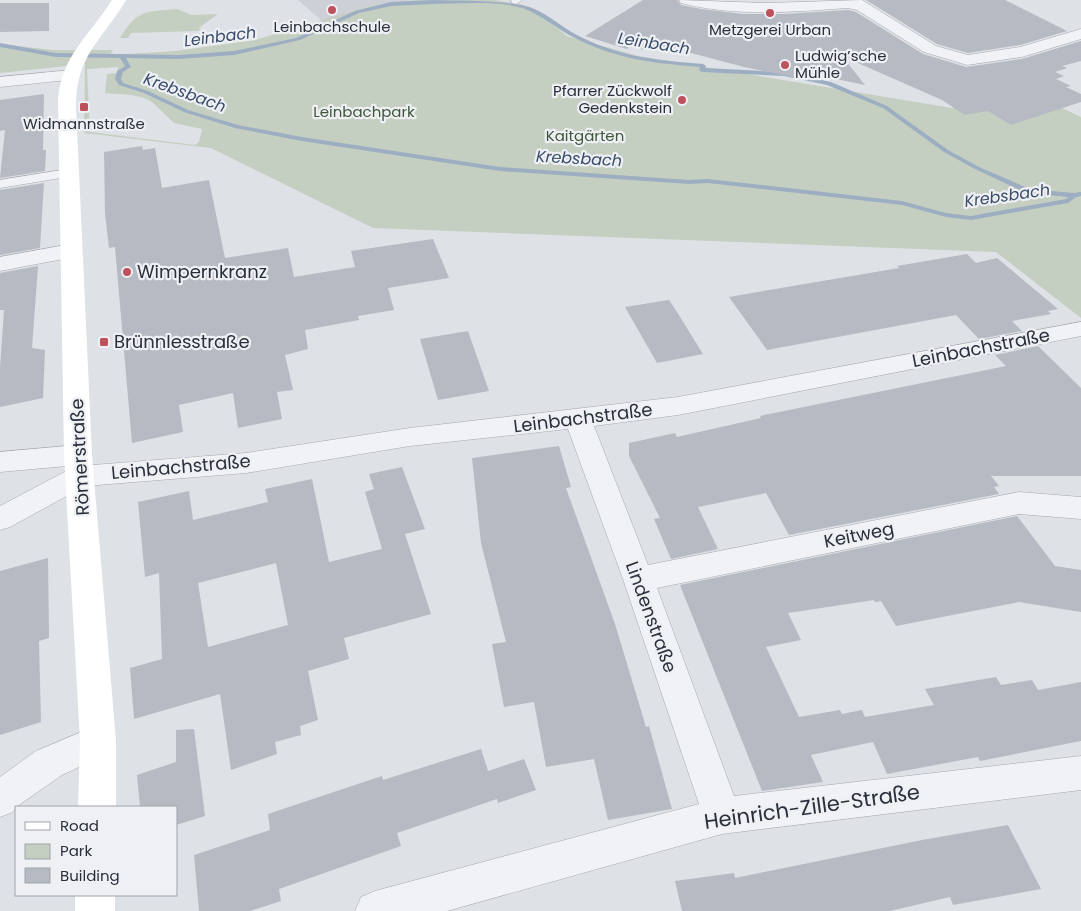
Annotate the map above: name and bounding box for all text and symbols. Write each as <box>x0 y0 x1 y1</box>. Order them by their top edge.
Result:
marker: Leinbachschule <box>326 4 338 16</box>
marker: Metzgerei Urban <box>764 7 776 19</box>
place label: Leinbachschule <box>273 16 391 37</box>
place label: Metzgerei Urban <box>709 19 831 40</box>
water label: Leinbach <box>183 21 257 52</box>
water label: Leinbach <box>616 26 692 61</box>
place label: Ludwig’sche Mühle <box>795 45 886 83</box>
marker: Ludwig’sche Mühle <box>779 59 791 71</box>
water label: Krebsbach <box>140 67 229 118</box>
place label: Pfarrer Zückwolf Gedenkstein <box>553 80 672 118</box>
marker: Pfarrer Zückwolf Gedenkstein <box>676 94 688 106</box>
marker: Widmannstraße <box>78 101 90 113</box>
park label: Leinbachpark <box>313 101 415 122</box>
place label: Widmannstraße <box>23 113 145 134</box>
park label: Kaitgärten <box>546 125 624 146</box>
water label: Krebsbach <box>535 145 623 172</box>
water label: Krebsbach <box>963 178 1051 213</box>
place label: Wimpernkranz <box>137 259 267 284</box>
marker: Wimpernkranz <box>121 266 133 278</box>
street label: Leinbachstraße <box>910 322 1052 373</box>
place label: Brünnlesstraße <box>114 329 250 354</box>
marker: Brünnlesstraße <box>98 336 110 348</box>
street label: Leinbachstraße <box>512 397 654 438</box>
street label: Römerstraße <box>64 398 95 516</box>
street label: Leinbachstraße <box>110 448 252 485</box>
street label: Keitweg <box>822 515 896 554</box>
street label: Lindenstraße <box>620 558 683 676</box>
street label: Heinrich-Zille-Straße <box>702 777 922 836</box>
legend <box>15 806 178 896</box>
text: Road <box>60 815 99 836</box>
text: Park <box>60 840 92 861</box>
text: Building <box>60 865 120 886</box>

